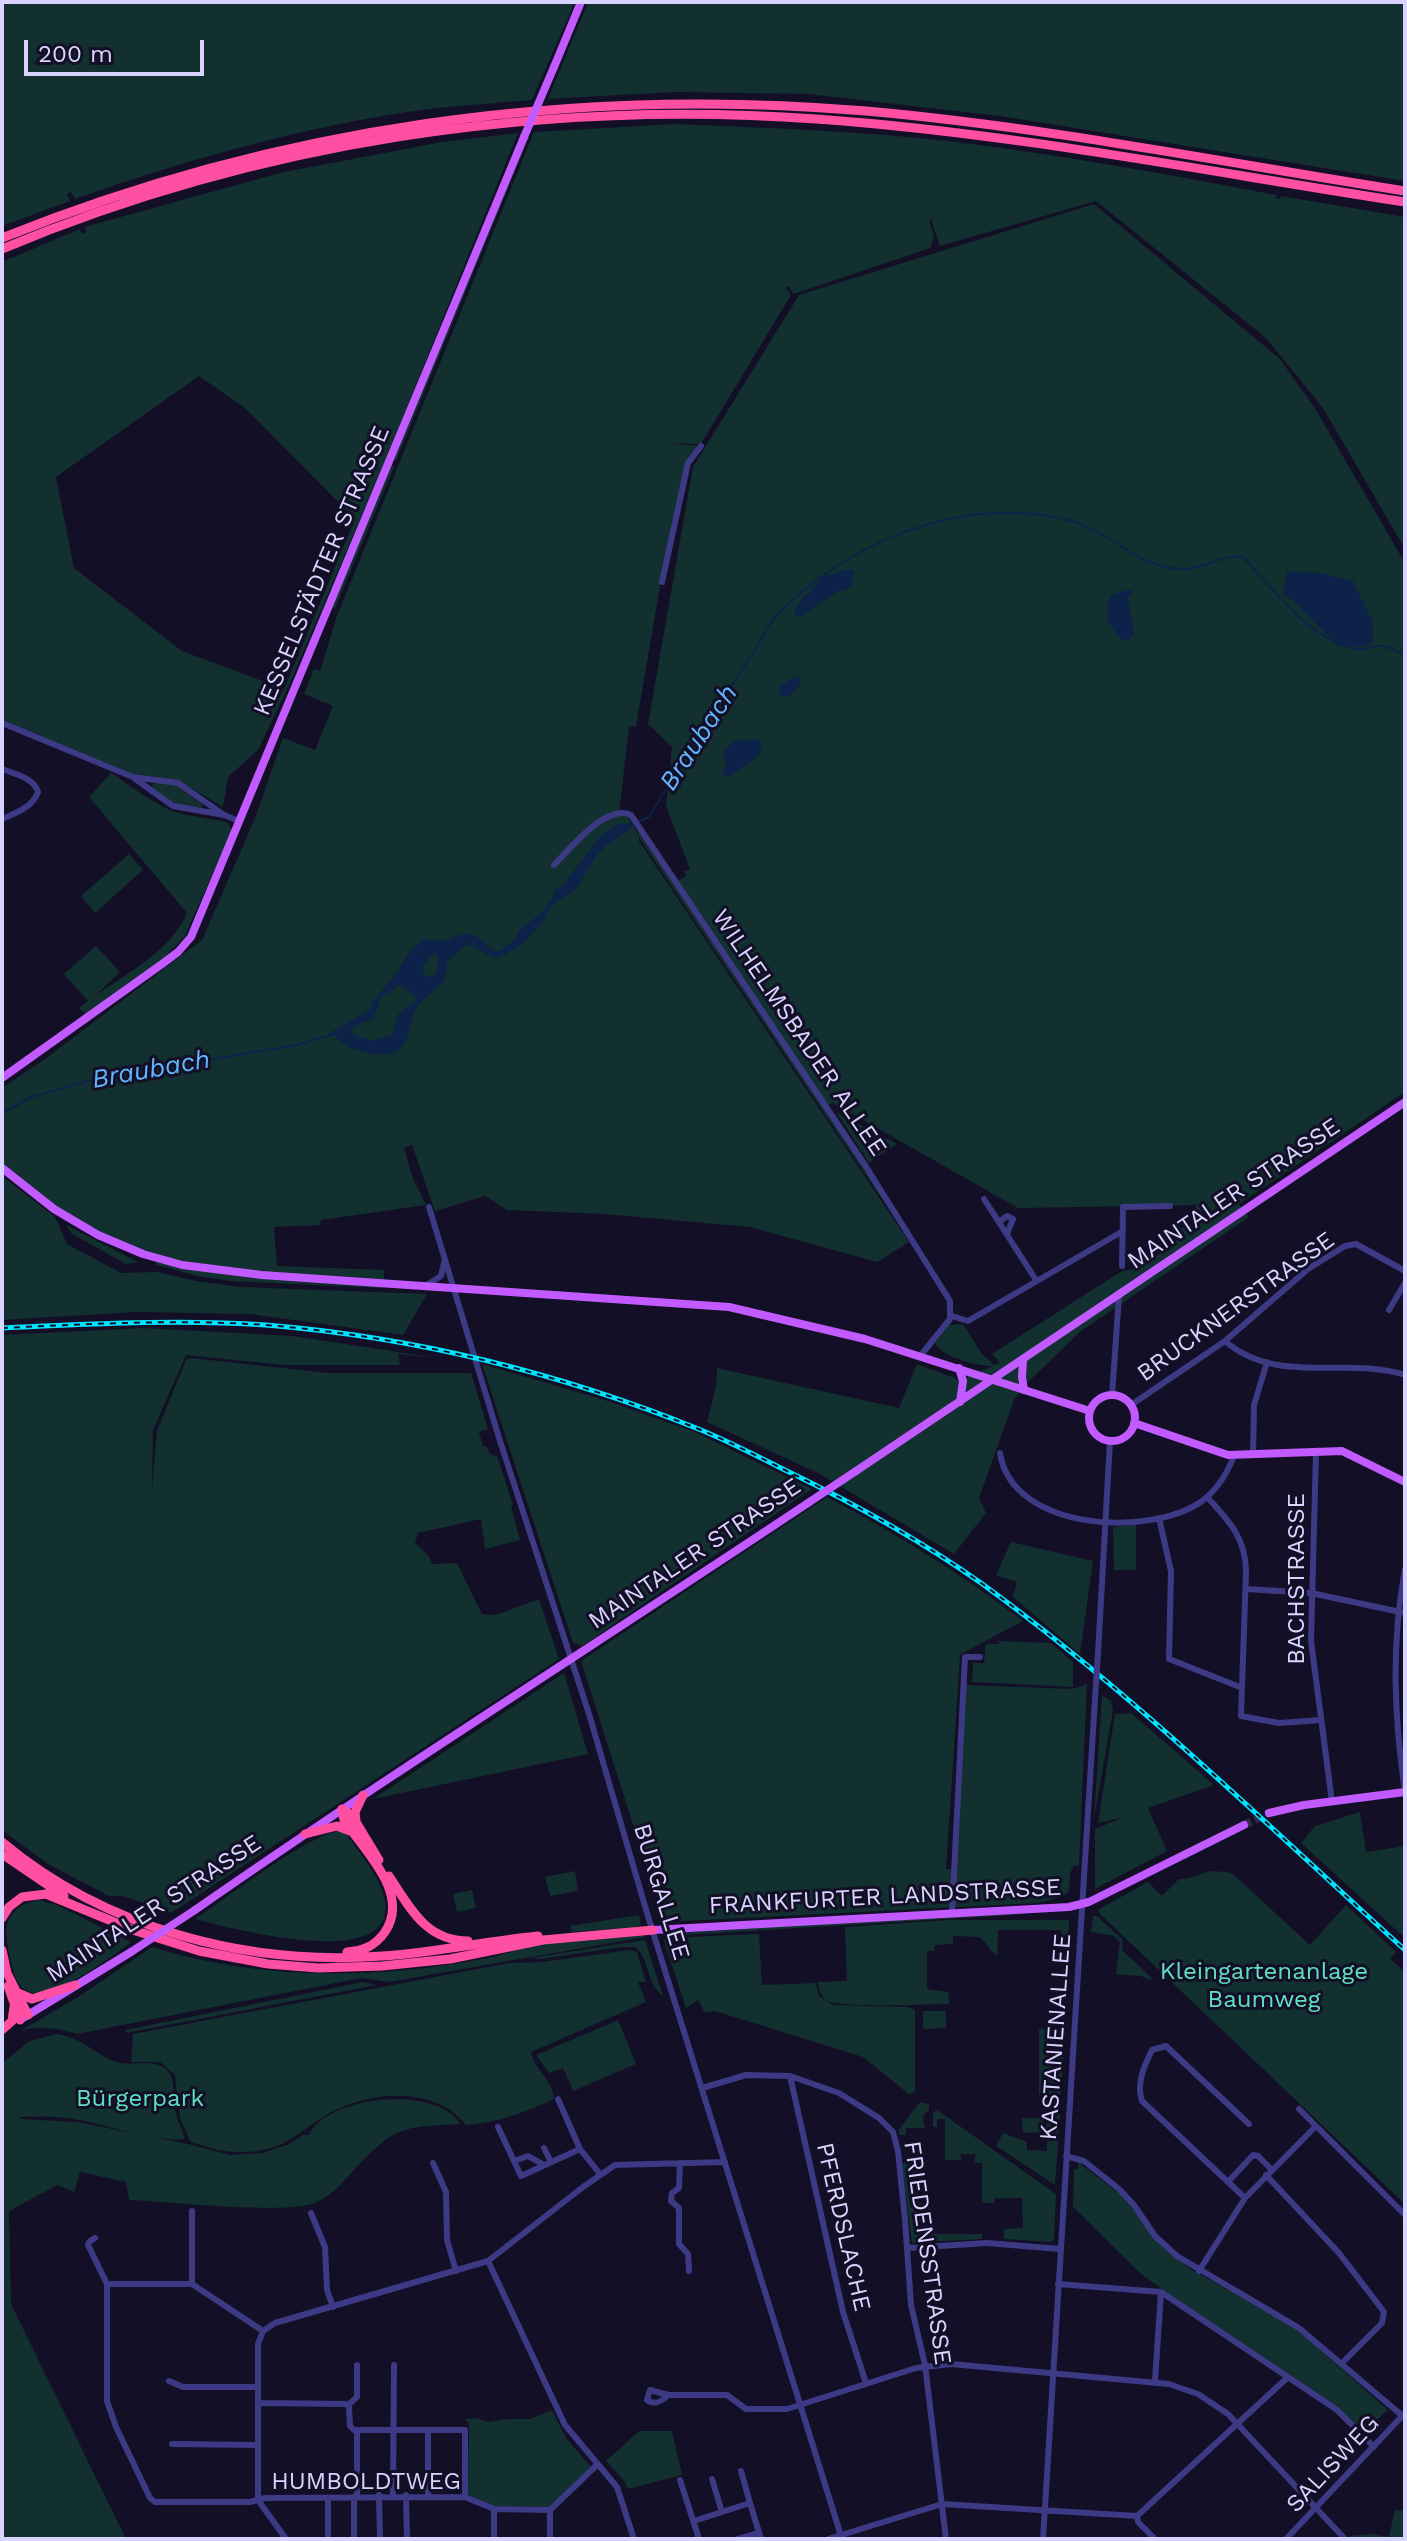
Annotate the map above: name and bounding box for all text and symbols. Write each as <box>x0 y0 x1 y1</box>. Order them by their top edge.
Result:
scale bar <box>28 24 208 74</box>
text: 200 m <box>38 40 113 68</box>
street label: KESSELSTÄDTER STRASSE <box>248 422 396 720</box>
water label: Braubach <box>653 679 745 797</box>
street label: WILHELMSBADER ALLEE <box>706 904 892 1162</box>
water label: Braubach <box>89 1044 213 1096</box>
street label: MAINTALER STRASSE <box>1122 1112 1346 1276</box>
street label: BRUCKNERSTRASSE <box>1132 1226 1340 1388</box>
street label: MAINTALER STRASSE <box>583 1472 807 1636</box>
street label: BACHSTRASSE <box>1283 1493 1311 1665</box>
street label: BURGALLEE <box>627 1820 695 1964</box>
street label: MAINTALER STRASSE <box>41 1829 267 1989</box>
street label: FRANKFURTER LANDSTRASSE <box>708 1873 1062 1921</box>
street label: KASTANIENALLEE <box>1034 1933 1078 2141</box>
park label: Kleingartenanlage Baumweg <box>1160 1958 1368 2014</box>
park label: Bürgerpark <box>76 2085 204 2113</box>
street label: FRIEDENSSTRASSE <box>897 2139 957 2367</box>
street label: PFERDSLACHE <box>810 2140 876 2314</box>
street label: SALISWEG <box>1280 2409 1386 2519</box>
street label: HUMBOLDTWEG <box>271 2468 461 2496</box>

